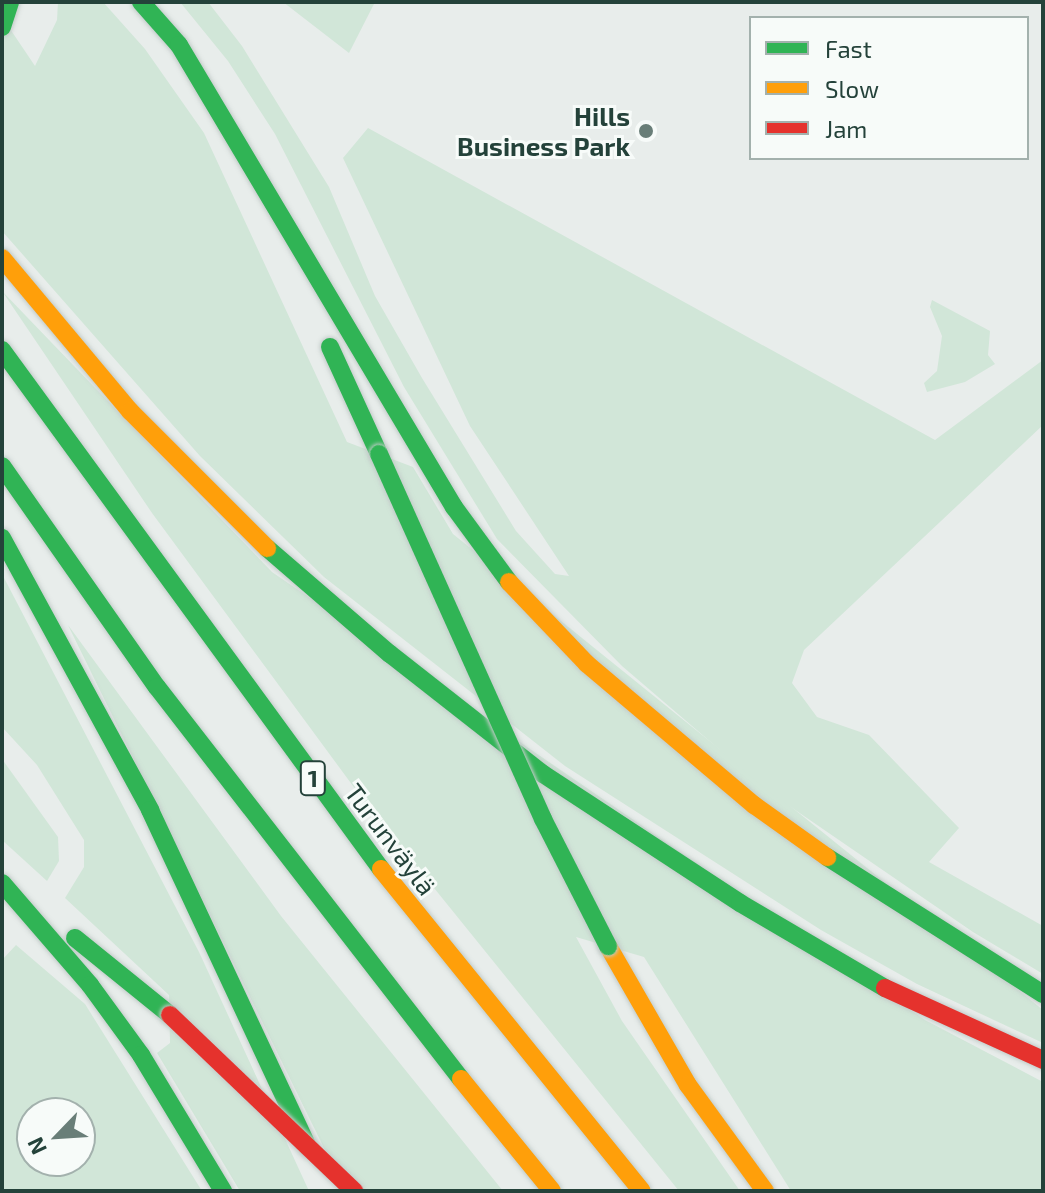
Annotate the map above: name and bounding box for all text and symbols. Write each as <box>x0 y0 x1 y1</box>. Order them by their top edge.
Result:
legend <box>749 16 1029 160</box>
text: Fast <box>825 34 872 63</box>
text: Slow <box>825 74 879 103</box>
place label: Hills Business Park <box>457 100 630 162</box>
text: Jam <box>825 114 867 143</box>
marker: Hills Business Park <box>637 122 655 140</box>
road number: 1 <box>299 758 327 798</box>
street label: Turunväylä <box>339 777 443 901</box>
north arrow <box>16 1097 96 1177</box>
text: N <box>21 1134 51 1159</box>

